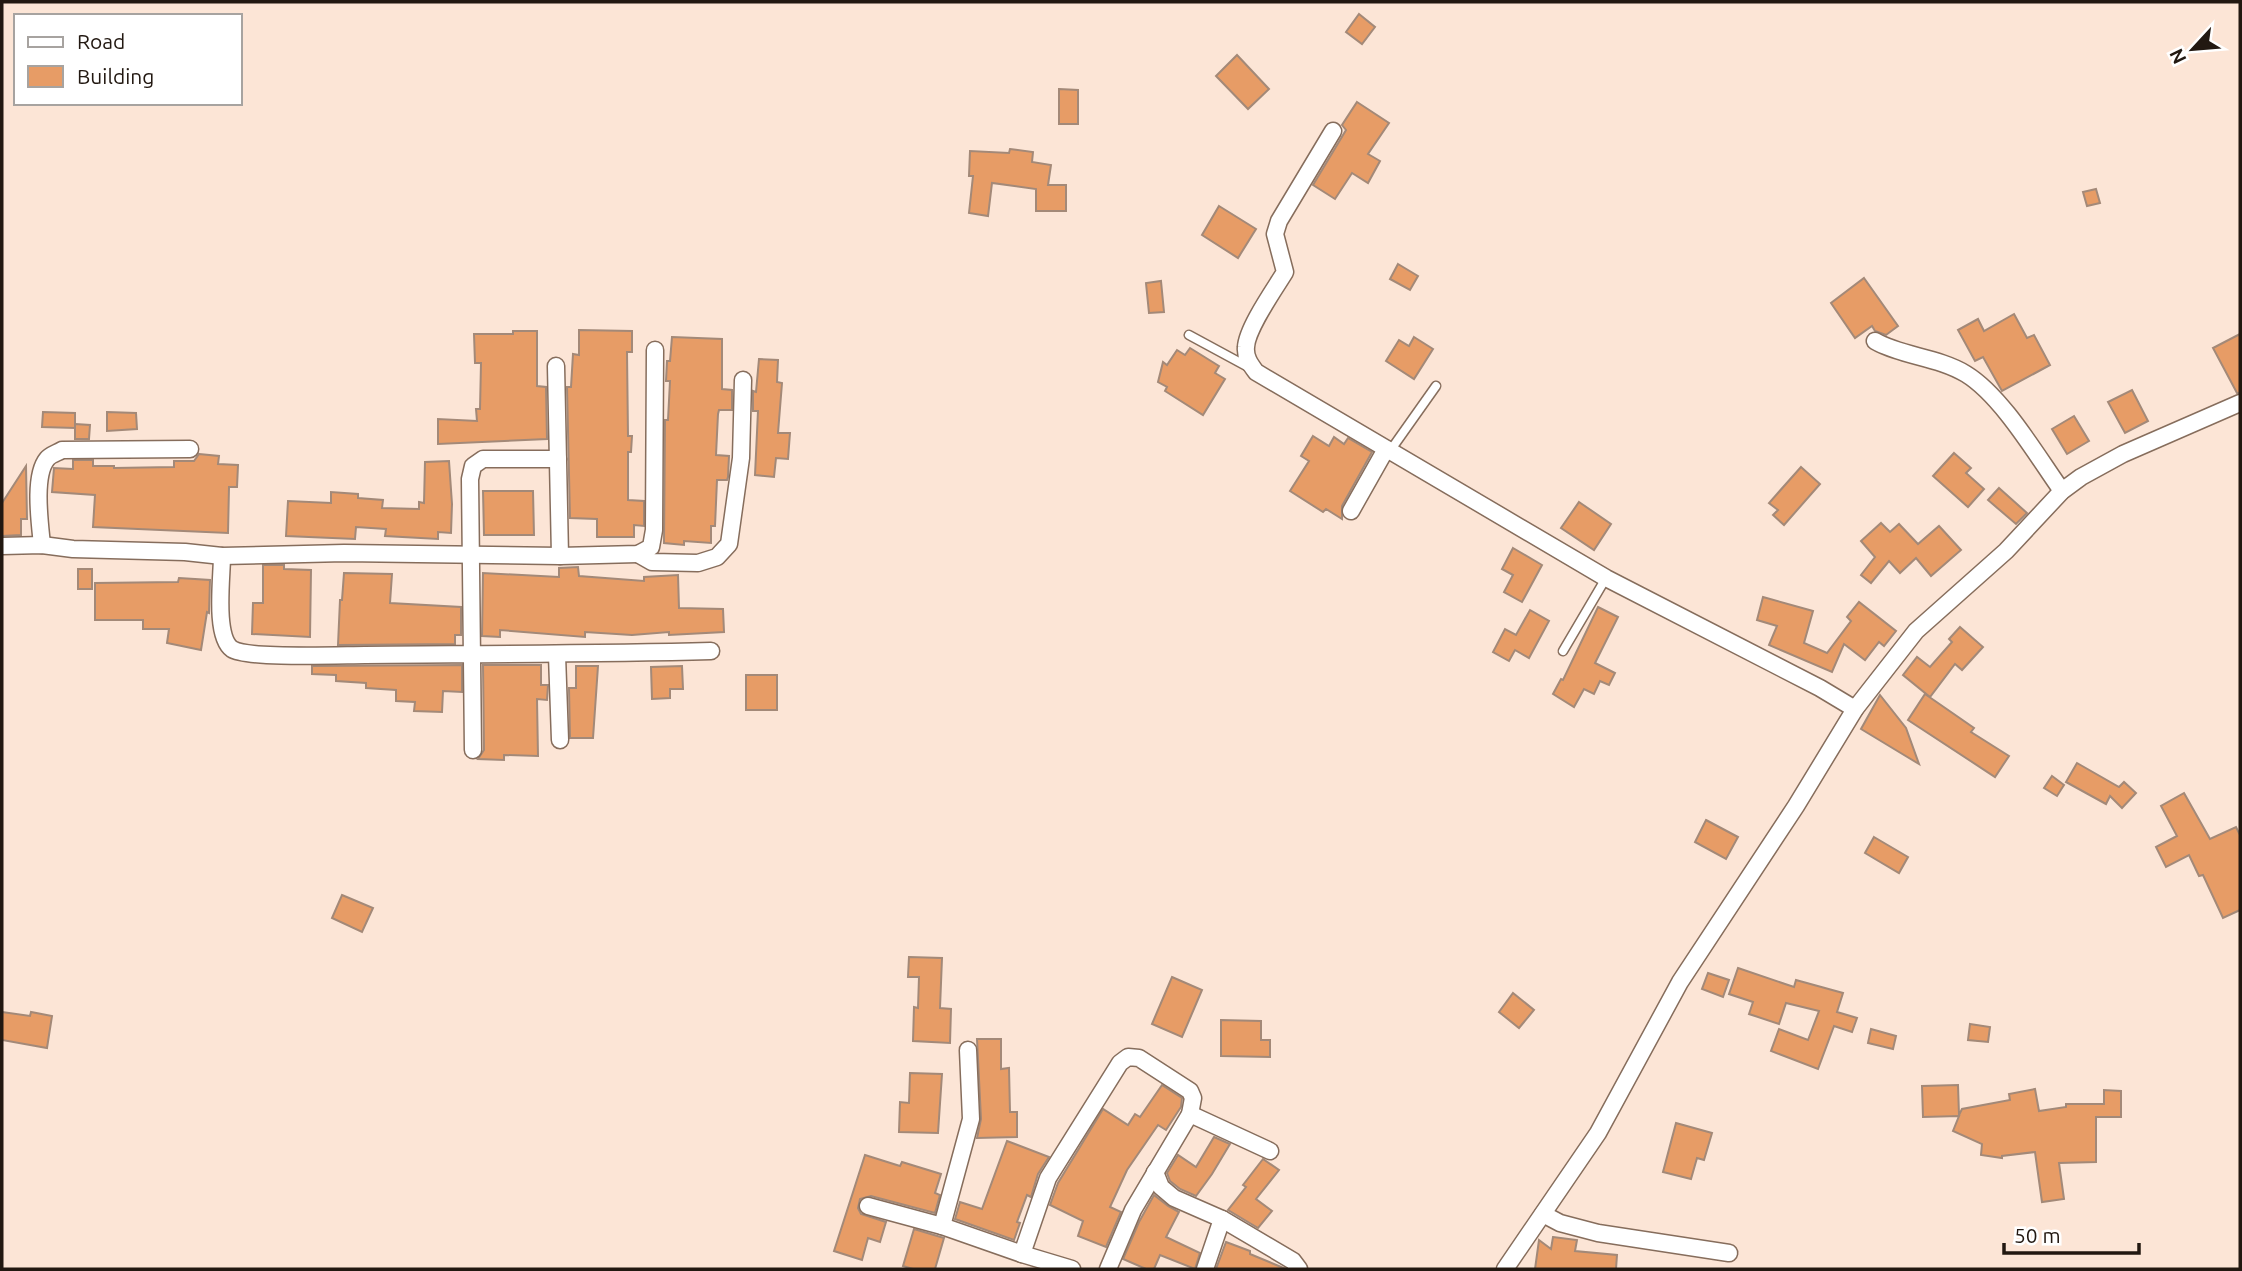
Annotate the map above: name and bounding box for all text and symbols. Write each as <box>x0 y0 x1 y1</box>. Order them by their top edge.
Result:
legend <box>14 14 242 105</box>
north arrow <box>2158 14 2228 84</box>
text: Road <box>77 29 125 53</box>
text: N <box>2165 45 2191 68</box>
text: Building <box>77 64 154 88</box>
scale bar <box>2004 1212 2139 1256</box>
text: 50 m <box>2014 1223 2061 1247</box>

